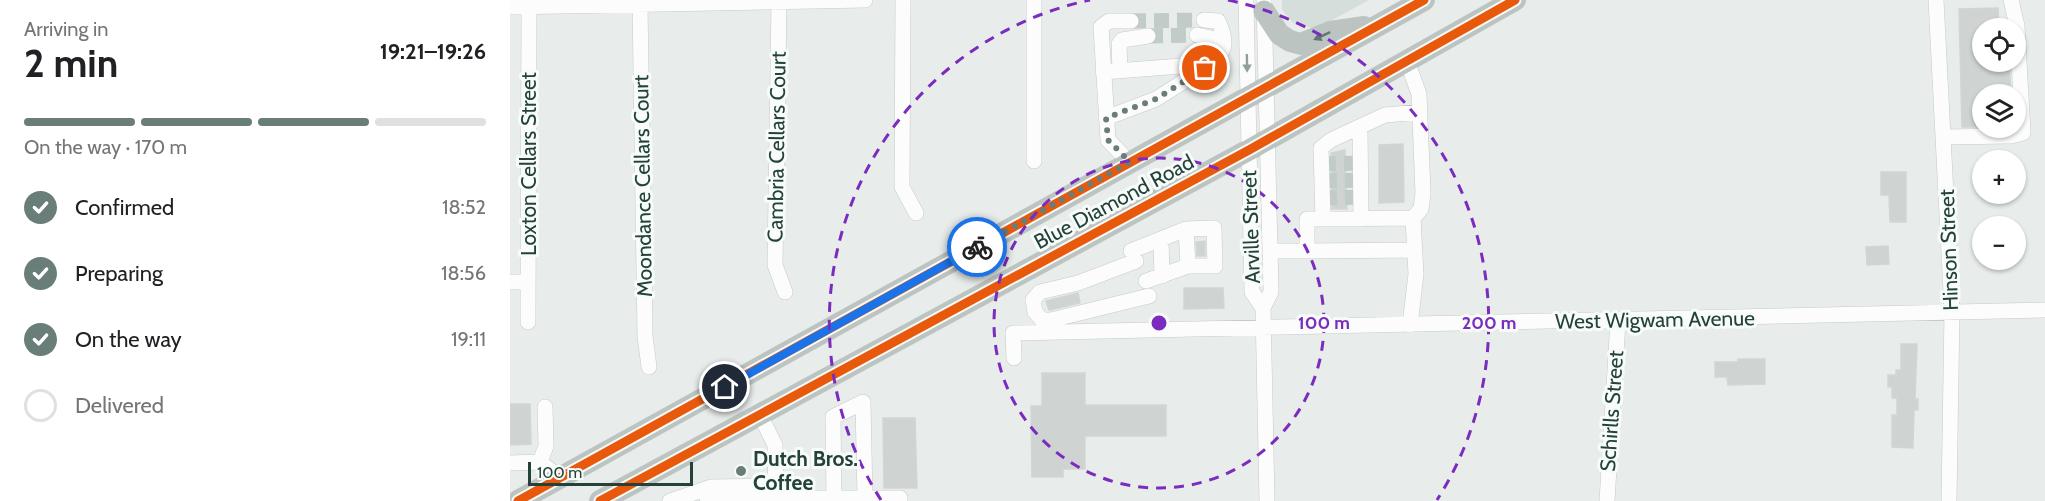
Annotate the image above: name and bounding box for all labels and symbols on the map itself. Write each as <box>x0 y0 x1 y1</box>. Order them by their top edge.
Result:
one-way arrow <box>1314 32 1331 41</box>
pin <box>1179 42 1230 93</box>
street label: Cambria Cellars Court <box>762 51 791 243</box>
one-way arrow <box>1242 54 1252 73</box>
street label: Loxton Cellars Street <box>516 72 541 256</box>
street label: Moondance Cellars Court <box>628 75 657 297</box>
street label: Blue Diamond Road <box>1030 149 1198 254</box>
street label: Arville Street <box>1236 170 1265 284</box>
street label: Hinson Street <box>1934 189 1963 311</box>
courier <box>947 217 1007 277</box>
street label: West Wigwam Avenue <box>1555 305 1755 334</box>
text: 100 m <box>1298 312 1350 334</box>
text: 200 m <box>1462 312 1516 334</box>
centre of rings <box>1149 313 1169 333</box>
street label: Schirlls Street <box>1595 349 1628 472</box>
pin <box>699 361 750 412</box>
place label: Dutch Bros. Coffee <box>753 446 858 495</box>
scale bar <box>528 459 693 486</box>
marker: Dutch Bros. Coffee <box>734 464 748 478</box>

